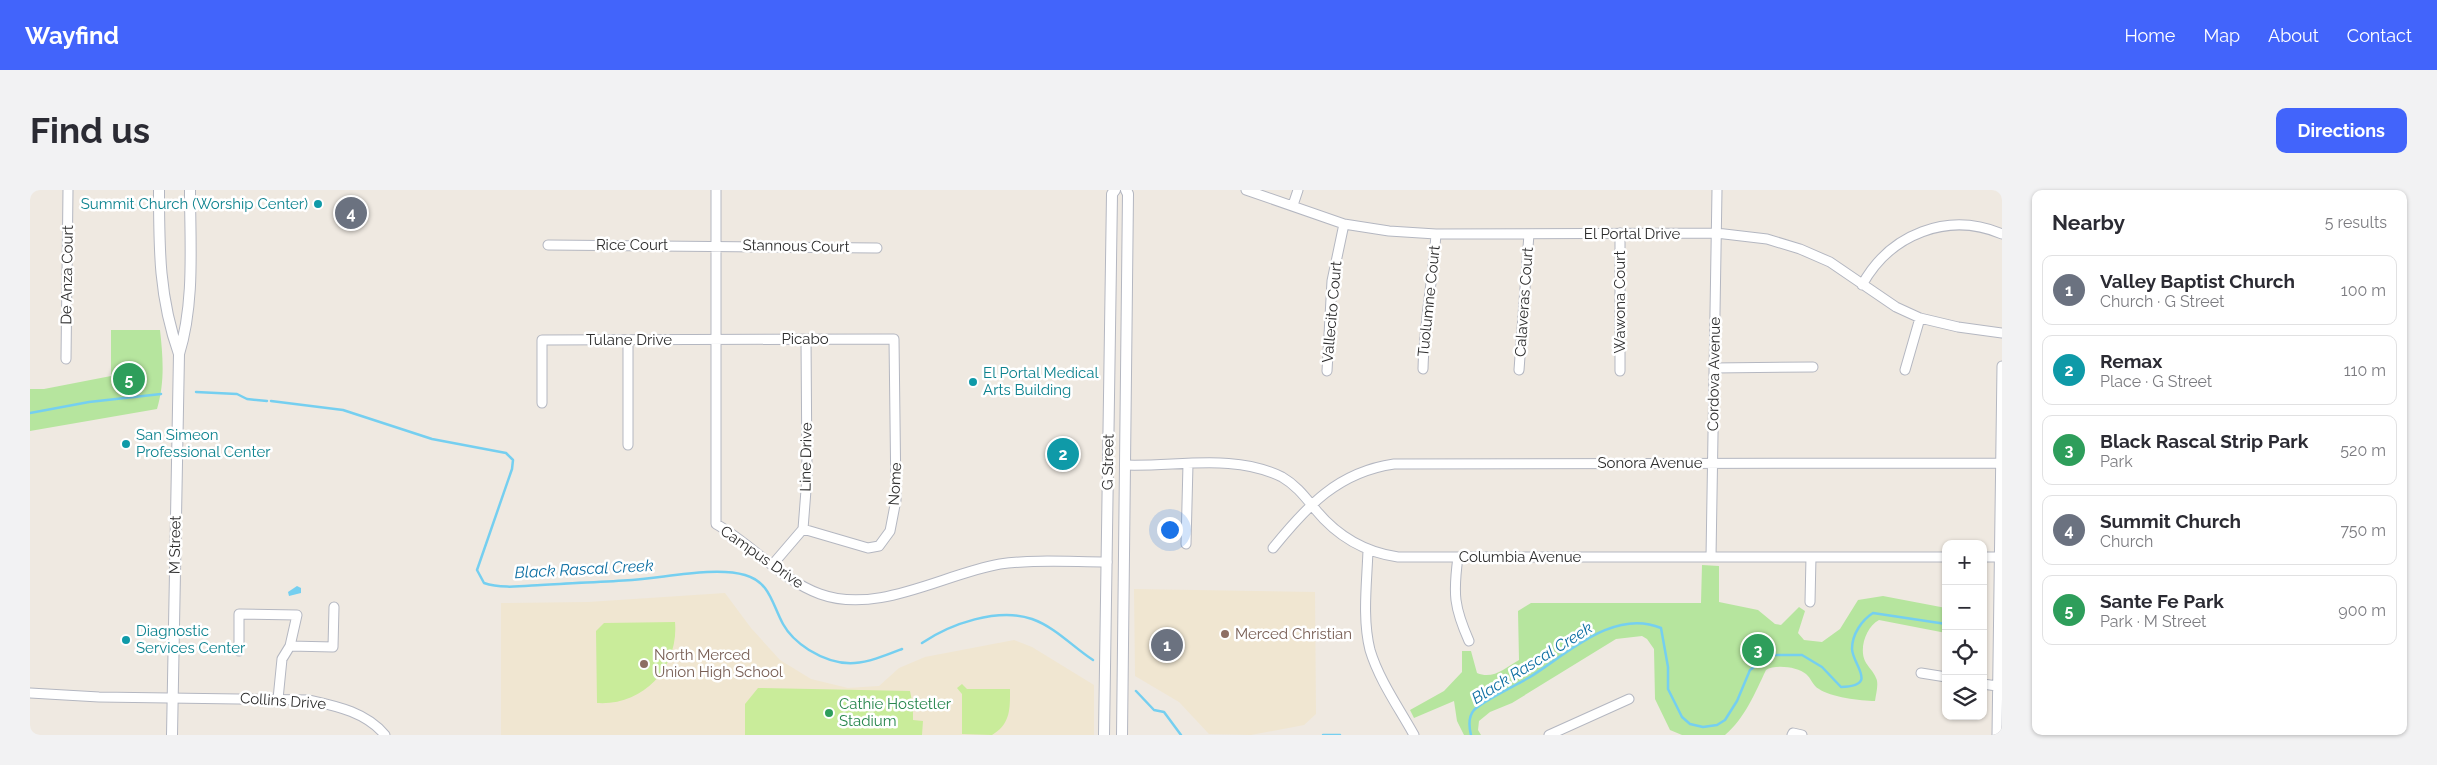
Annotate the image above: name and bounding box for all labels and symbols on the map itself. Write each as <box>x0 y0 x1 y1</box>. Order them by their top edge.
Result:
pin: 4 <box>335 194 367 232</box>
place label: Summit Church (Worship Center) <box>81 195 308 213</box>
marker: Summit Church (Worship Center) <box>312 198 324 210</box>
street label: De Anza Court <box>57 225 77 325</box>
street label: El Portal Drive <box>1584 225 1680 243</box>
street label: Rice Court <box>596 236 668 254</box>
street label: Stannous Court <box>742 236 850 256</box>
street label: Tuolumne Court <box>1414 244 1444 358</box>
street label: Calaveras Court <box>1511 247 1537 357</box>
street label: Wawona Court <box>1611 251 1629 353</box>
street label: Vallecito Court <box>1319 260 1345 364</box>
street label: Cordova Avenue <box>1704 317 1724 431</box>
street label: Picabo <box>781 330 829 348</box>
street label: Tulane Drive <box>586 331 672 349</box>
pin: 5 <box>113 360 145 398</box>
place label: El Portal Medical Arts Building <box>983 364 1099 399</box>
marker: El Portal Medical Arts Building <box>967 376 979 388</box>
street label: Line Drive <box>796 422 816 492</box>
place label: San Simeon Professional Center <box>136 426 271 461</box>
street label: G Street <box>1099 434 1117 490</box>
pin: 2 <box>1047 435 1079 473</box>
marker: San Simeon Professional Center <box>120 438 132 450</box>
street label: Sonora Avenue <box>1597 454 1703 472</box>
street label: Nome <box>885 462 905 506</box>
street label: M Street <box>165 516 185 574</box>
your location <box>1157 517 1183 543</box>
street label: Campus Drive <box>717 522 807 592</box>
street label: Columbia Avenue <box>1459 548 1582 566</box>
water label: Black Rascal Creek <box>514 556 654 582</box>
water label: Black Rascal Creek <box>1468 618 1596 708</box>
place label: Diagnostic Services Center <box>136 622 246 657</box>
place label: Merced Christian <box>1235 625 1352 643</box>
pin: 1 <box>1151 626 1183 664</box>
marker: Merced Christian <box>1219 628 1231 640</box>
pin: 3 <box>1742 631 1774 669</box>
marker: Diagnostic Services Center <box>120 634 132 646</box>
place label: North Merced Union High School <box>654 646 784 681</box>
marker: North Merced Union High School <box>638 658 650 670</box>
street label: Collins Drive <box>239 689 327 713</box>
place label: Cathie Hostetler Stadium <box>839 695 952 730</box>
marker: Cathie Hostetler Stadium <box>823 707 835 719</box>

